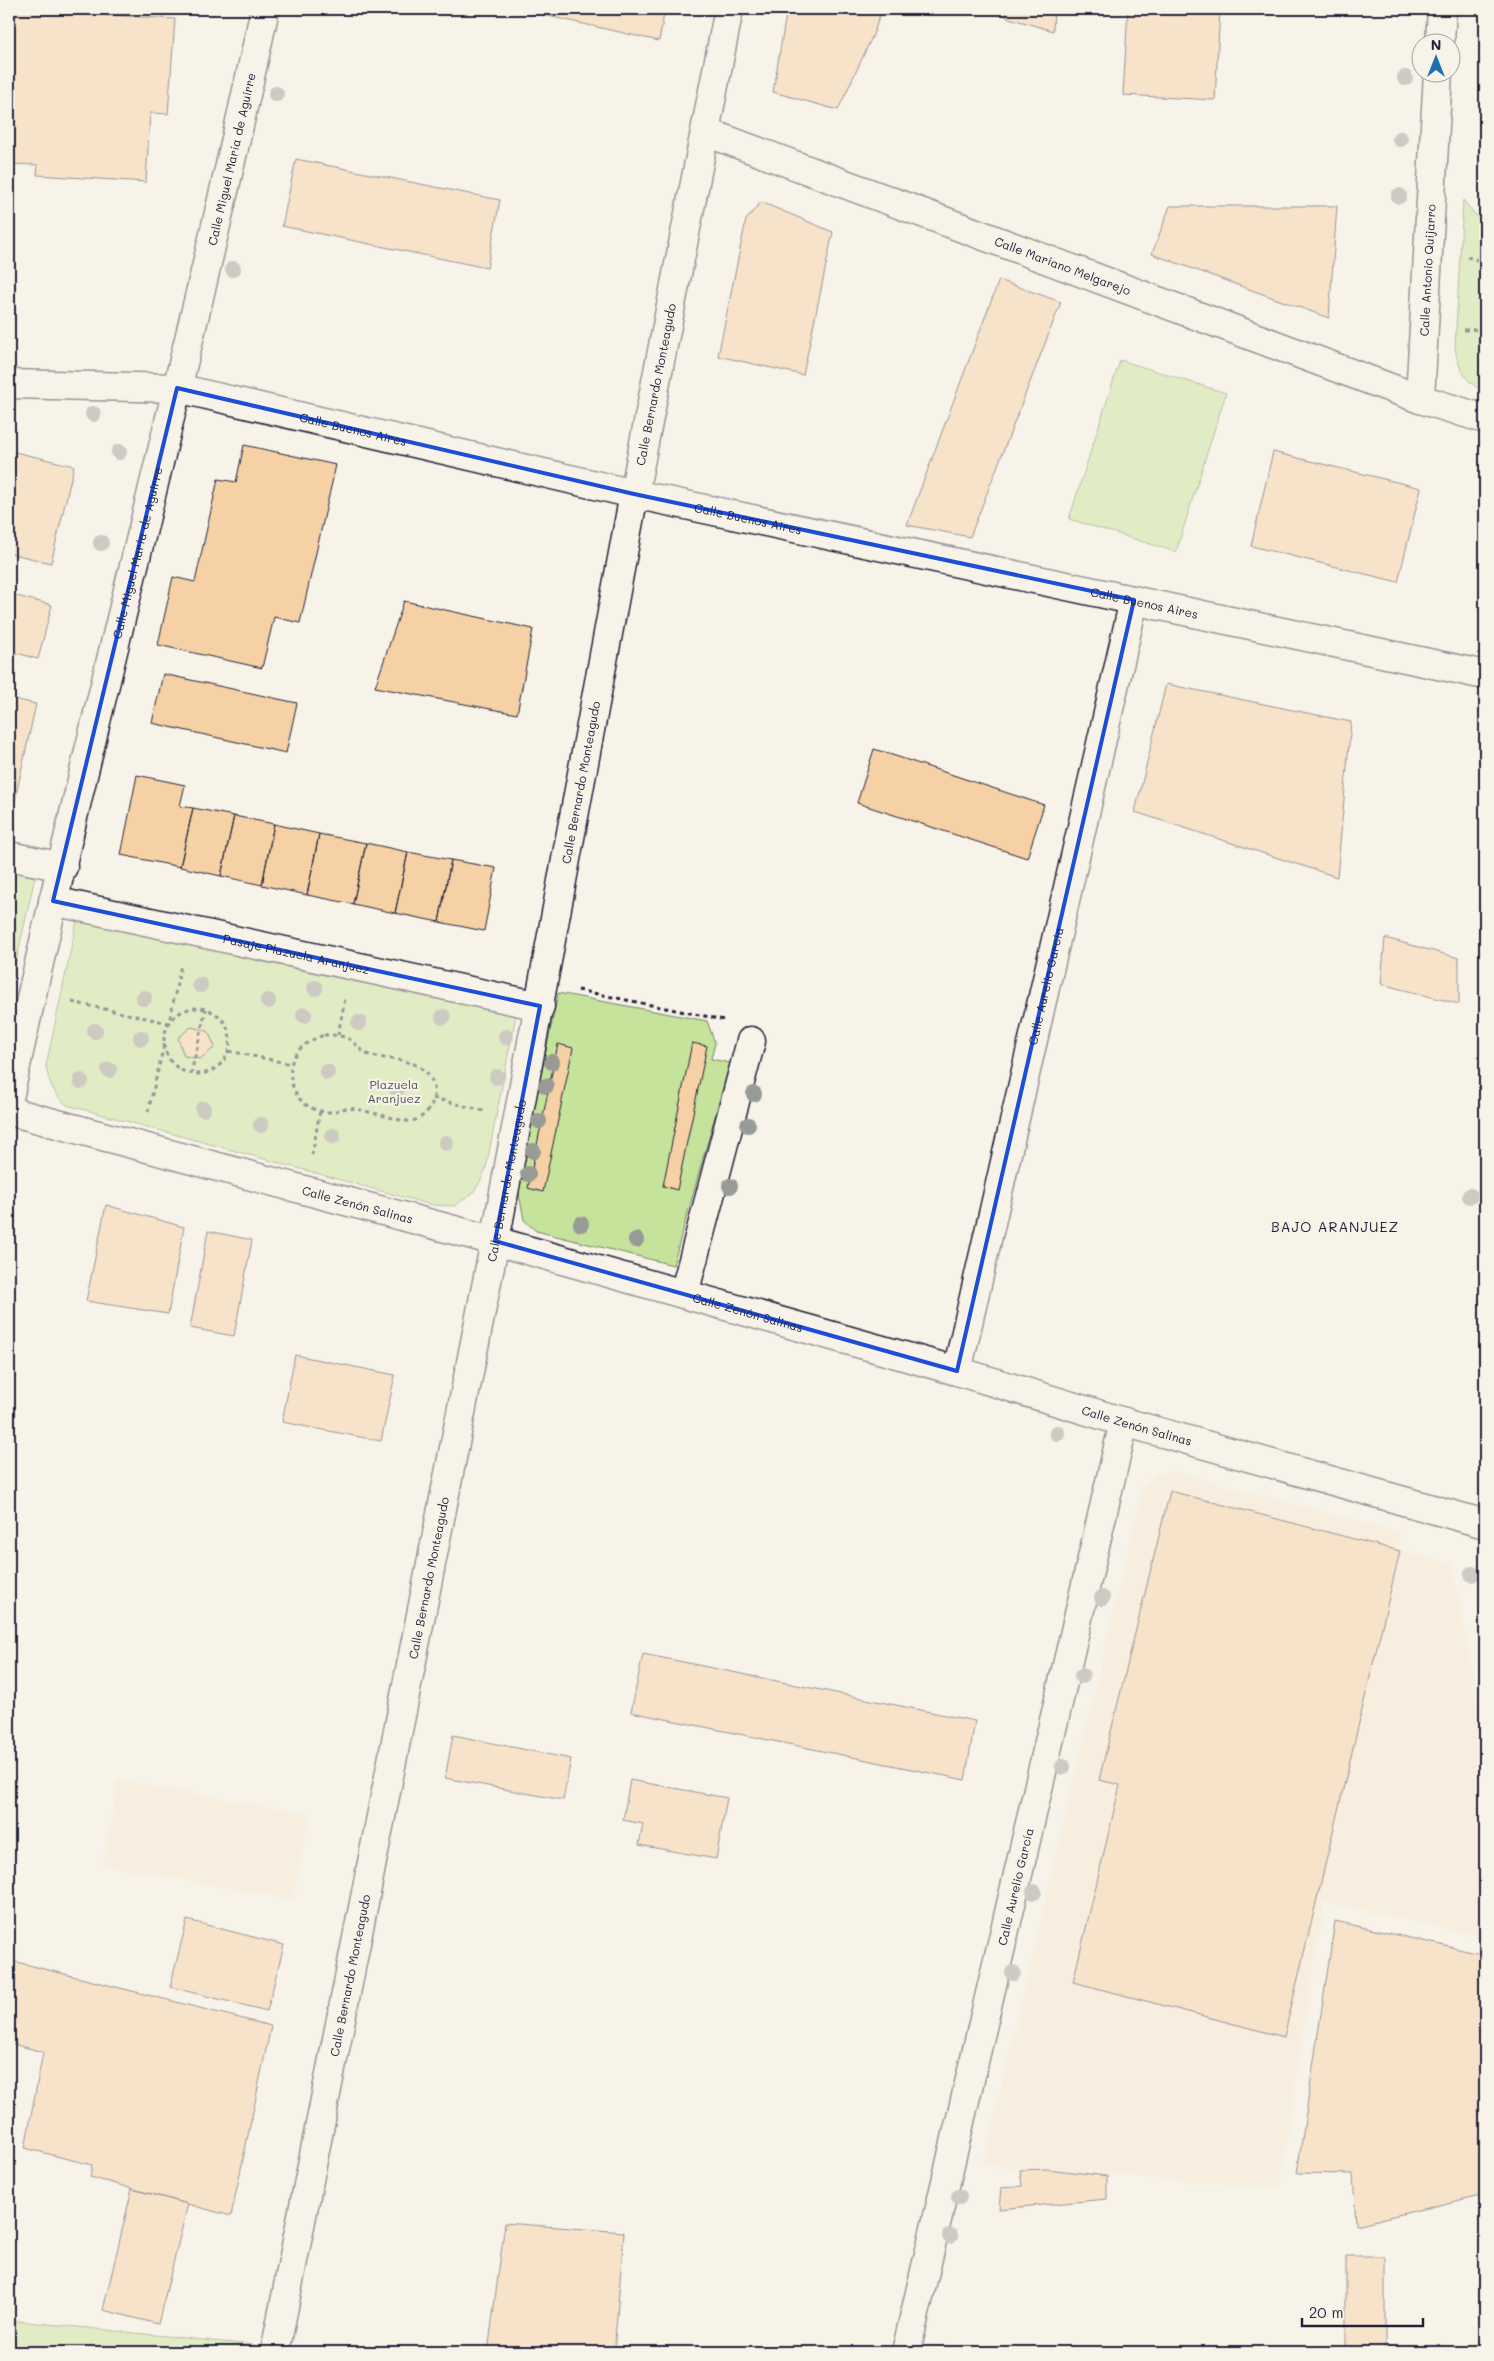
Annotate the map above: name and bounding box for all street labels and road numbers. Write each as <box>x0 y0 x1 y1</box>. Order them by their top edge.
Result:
street label: Calle Miguel María de Aguirre <box>204 71 259 247</box>
street label: Calle Antonio Quijarro <box>1415 204 1439 337</box>
street label: Calle Mariano Melgarejo <box>992 233 1133 298</box>
street label: Calle Bernardo Monteagudo <box>632 302 679 467</box>
street label: Calle Buenos Aires <box>298 409 409 449</box>
street label: Calle Miguel María de Aguirre <box>108 465 166 641</box>
street label: Calle Buenos Aires <box>693 499 804 538</box>
street label: Calle Buenos Aires <box>1089 583 1200 622</box>
street label: Calle Bernardo Monteagudo <box>557 700 603 865</box>
street label: Calle Aurelio García <box>1024 926 1067 1046</box>
street label: Pasaje Plazuela Aranjuez <box>222 930 372 977</box>
street label: Calle Bernardo Monteagudo <box>483 1098 529 1263</box>
street label: Calle Zenón Salinas <box>301 1182 415 1227</box>
street label: Calle Zenón Salinas <box>691 1289 805 1335</box>
street label: Calle Zenón Salinas <box>1080 1402 1194 1449</box>
street label: Calle Bernardo Monteagudo <box>404 1496 452 1660</box>
street label: Calle Aurelio García <box>994 1826 1037 1947</box>
street label: Calle Bernardo Monteagudo <box>326 1893 373 2058</box>

